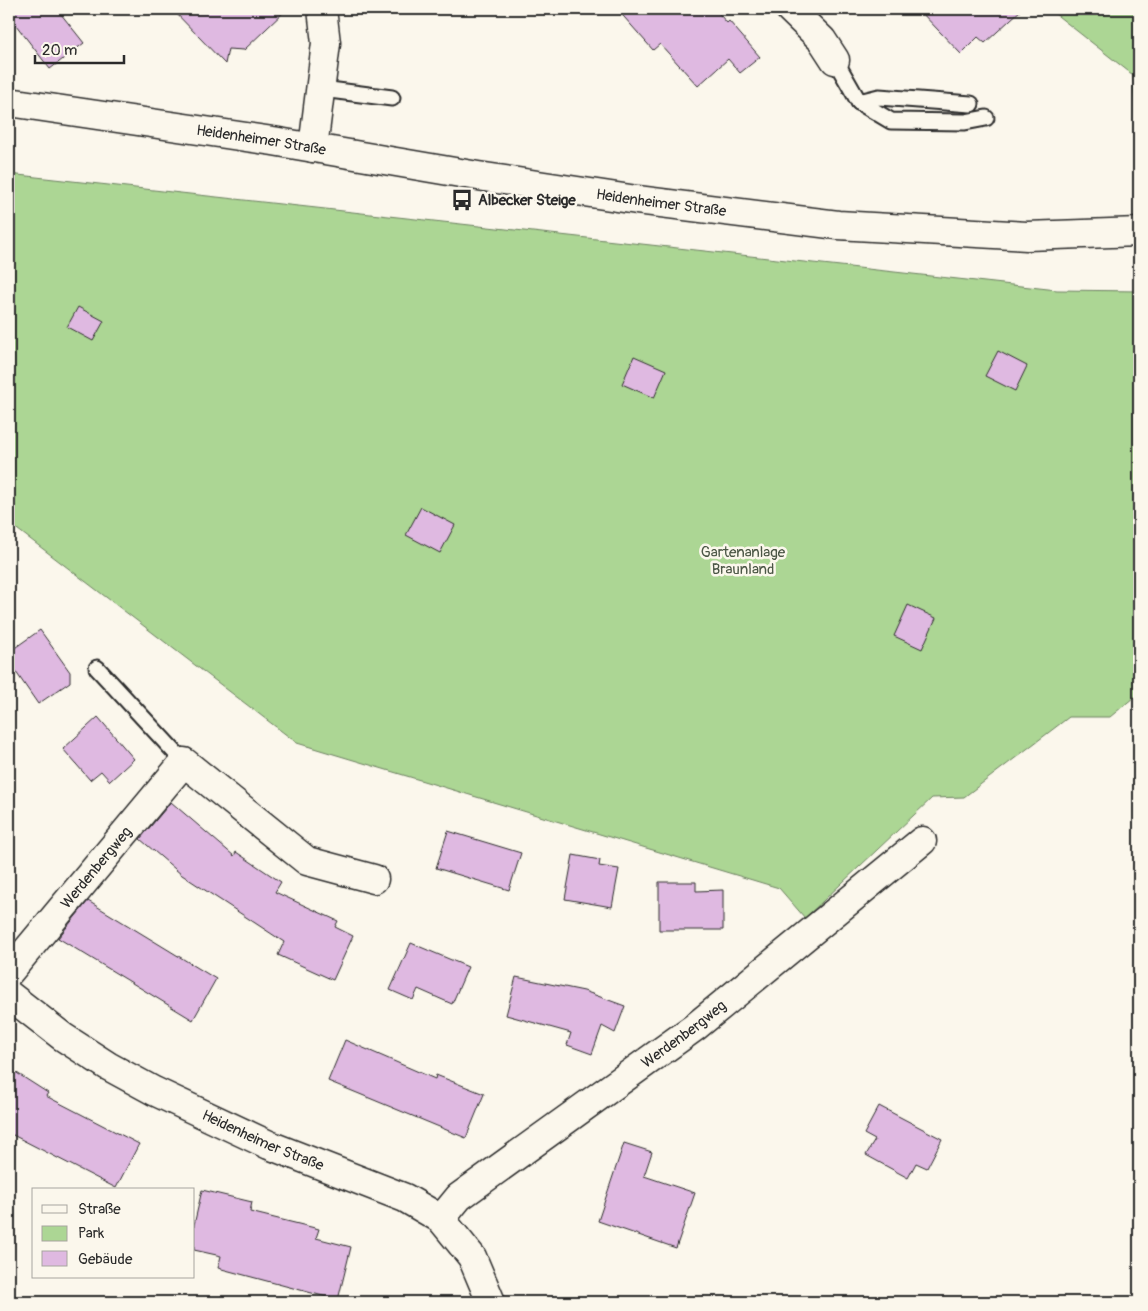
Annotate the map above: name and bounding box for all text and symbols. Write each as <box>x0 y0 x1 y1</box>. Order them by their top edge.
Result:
scale bar <box>35 32 124 64</box>
text: 20 m <box>42 41 77 60</box>
street label: Heidenheimer Straße <box>195 121 328 160</box>
street label: Heidenheimer Straße <box>595 185 728 221</box>
bus stop icon: Albecker Steige <box>449 187 475 213</box>
place label: Albecker Steige <box>478 191 576 210</box>
park label: Gartenanlage Braunland <box>701 543 786 579</box>
street label: Werdenbergweg <box>57 823 136 913</box>
street label: Werdenbergweg <box>638 996 730 1072</box>
street label: Heidenheimer Straße <box>199 1106 327 1176</box>
legend <box>32 1188 195 1278</box>
text: Straße <box>78 1200 121 1219</box>
text: Park <box>78 1224 105 1243</box>
text: Gebäude <box>78 1250 133 1269</box>

